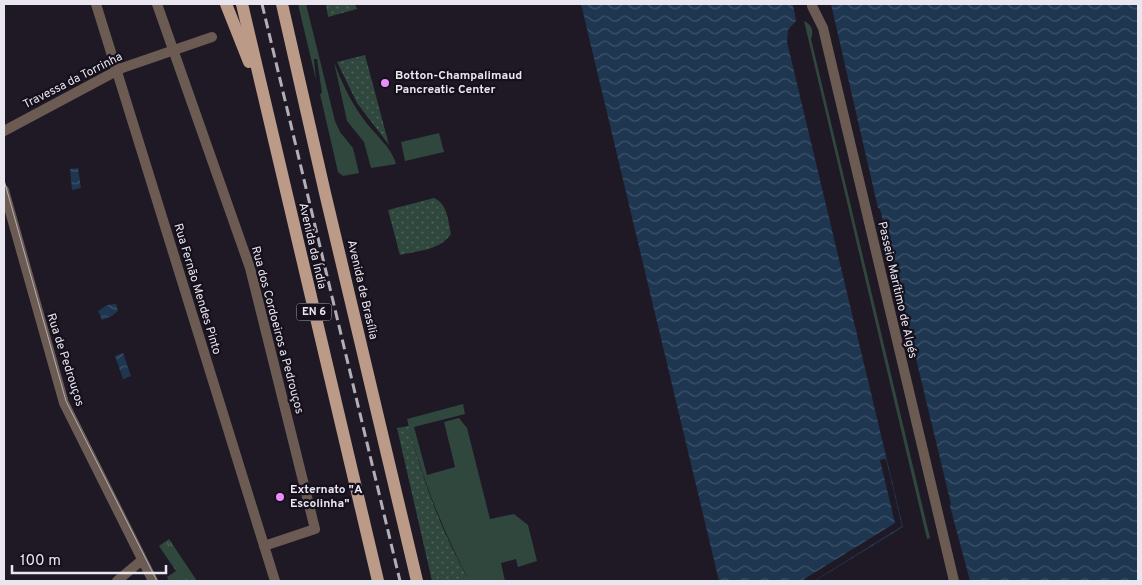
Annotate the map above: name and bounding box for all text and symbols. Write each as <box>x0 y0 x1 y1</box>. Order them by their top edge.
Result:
street label: Travessa da Torrinha <box>21 49 125 113</box>
place label: Botton-Champalimaud Pancreatic Center <box>395 68 522 98</box>
marker: Botton-Champalimaud Pancreatic Center <box>379 77 391 89</box>
street label: Avenida da Índia <box>294 201 330 291</box>
street label: Passeio Marítimo de Algés <box>873 220 921 360</box>
street label: Rua Fernão Mendes Pinto <box>169 221 225 357</box>
street label: Avenida de Brasília <box>343 239 381 341</box>
street label: Rua dos Cordoeiros a Pedrouços <box>247 244 307 416</box>
road number: EN 6 <box>296 304 332 320</box>
street label: Rua de Pedrouços <box>42 311 88 409</box>
place label: Externato "A Escolinha" <box>290 482 363 512</box>
marker: Externato "A Escolinha" <box>274 491 286 503</box>
scale bar <box>12 542 166 574</box>
text: 100 m <box>20 552 61 571</box>

